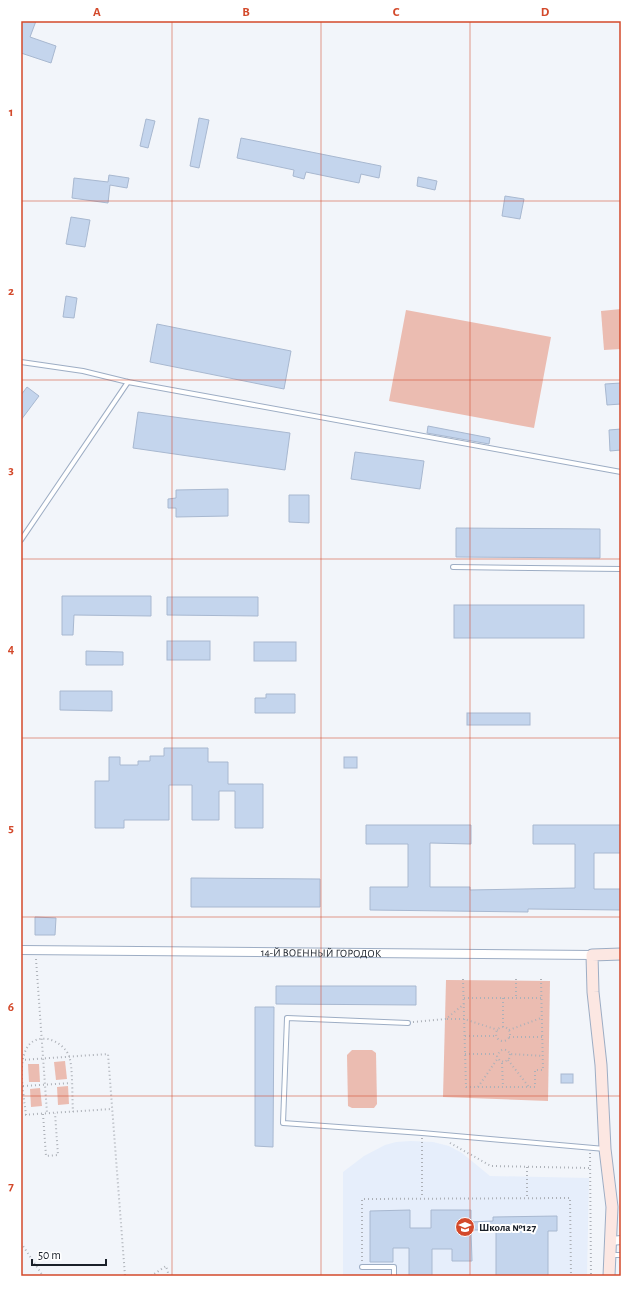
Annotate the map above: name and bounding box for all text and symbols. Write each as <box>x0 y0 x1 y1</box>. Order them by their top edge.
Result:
text: A <box>93 6 101 19</box>
text: B <box>242 6 250 19</box>
text: C <box>393 6 400 19</box>
text: D <box>541 6 550 19</box>
text: 1 <box>9 106 13 119</box>
text: 2 <box>8 285 14 298</box>
text: 3 <box>8 464 14 477</box>
text: 4 <box>8 643 15 656</box>
text: 5 <box>8 822 14 835</box>
street label: 14-Й ВОЕННЫЙ ГОРОДОК <box>261 947 382 959</box>
text: 6 <box>8 1001 14 1014</box>
text: 7 <box>8 1180 14 1193</box>
school or university icon: Школа №127 <box>454 1216 476 1238</box>
place label: Школа №127 <box>479 1222 536 1233</box>
scale bar <box>32 1241 106 1267</box>
text: 50 m <box>38 1249 61 1261</box>

